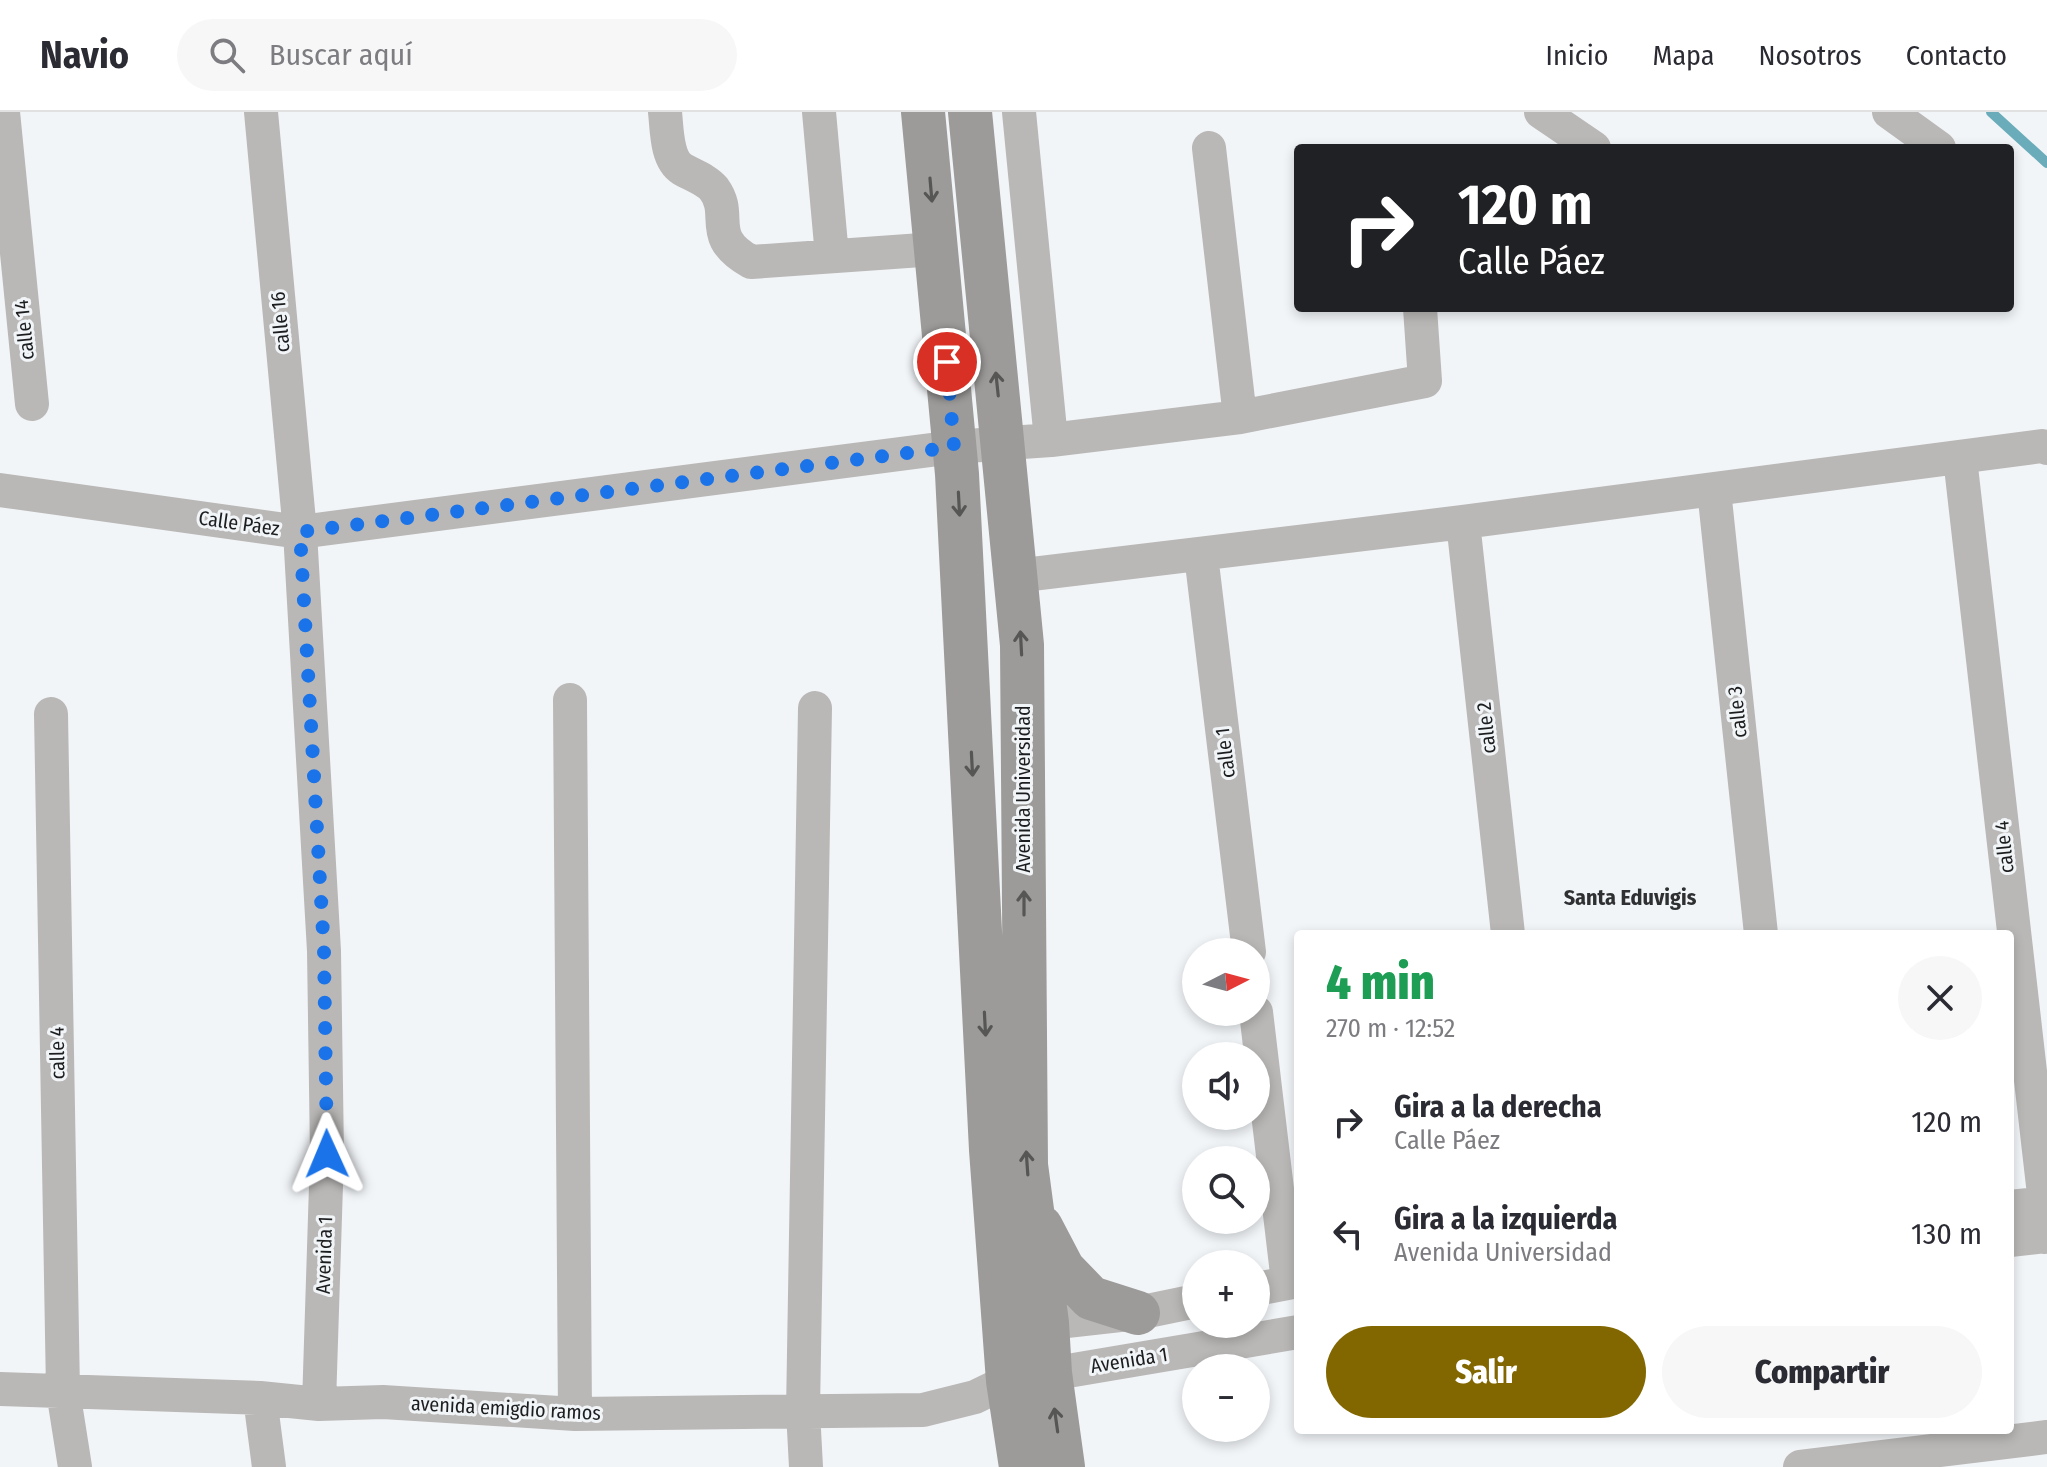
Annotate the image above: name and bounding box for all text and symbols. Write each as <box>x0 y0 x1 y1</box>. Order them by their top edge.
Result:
search box <box>177 19 737 91</box>
text: Navio <box>40 32 129 78</box>
icon: search <box>205 33 249 77</box>
text: Buscar aquí <box>269 37 413 73</box>
text: Inicio <box>1546 39 1608 72</box>
text: Mapa <box>1652 39 1714 72</box>
text: Nosotros <box>1758 39 1862 72</box>
text: Contacto <box>1906 39 2007 72</box>
text: 120 m <box>1458 172 1593 239</box>
one-way arrow <box>923 176 938 203</box>
icon: right <box>1326 176 1430 280</box>
text: Calle Páez <box>1458 240 1605 284</box>
street label: calle 16 <box>265 291 295 353</box>
street label: calle 14 <box>9 298 39 361</box>
pin <box>913 328 981 396</box>
icon: arrive <box>925 340 969 384</box>
one-way arrow <box>989 371 1004 398</box>
one-way arrow <box>951 490 966 517</box>
street label: Calle Páez <box>197 505 281 541</box>
one-way arrow <box>1013 630 1028 657</box>
street label: calle 3 <box>1722 685 1752 739</box>
street label: calle 2 <box>1471 701 1501 755</box>
street label: Avenida Universidad <box>1011 705 1035 873</box>
street label: calle 1 <box>1210 726 1240 780</box>
one-way arrow <box>964 750 979 777</box>
street label: calle 4 <box>1989 819 2019 874</box>
district label: Santa Eduvigis <box>1564 884 1697 911</box>
one-way arrow <box>1016 890 1032 917</box>
north arrow <box>1182 938 1270 1026</box>
map controls <box>1182 938 1270 1442</box>
text: 4 min <box>1326 954 1435 1012</box>
button: close <box>1898 956 1982 1040</box>
one-way arrow <box>977 1010 992 1037</box>
text: 270 m · 12:52 <box>1326 1013 1455 1044</box>
street label: calle 4 <box>45 1026 69 1080</box>
button: sound <box>1182 1042 1270 1130</box>
text: Gira a la derecha <box>1394 1089 1602 1125</box>
icon: right <box>1326 1100 1370 1144</box>
text: 120 m <box>1911 1104 1982 1140</box>
position arrow <box>285 1112 369 1196</box>
text: Calle Páez <box>1394 1125 1500 1156</box>
button: search <box>1182 1146 1270 1234</box>
one-way arrow <box>1019 1150 1034 1176</box>
text: Gira a la izquierda <box>1394 1201 1617 1237</box>
icon: left <box>1326 1212 1370 1256</box>
street label: Avenida 1 <box>311 1216 337 1294</box>
text: 130 m <box>1911 1216 1982 1252</box>
text: Avenida Universidad <box>1394 1237 1612 1268</box>
button: + <box>1182 1250 1270 1338</box>
button: Salir <box>1326 1326 1646 1418</box>
button: Compartir <box>1662 1326 1982 1418</box>
street label: Avenida 1 <box>1089 1342 1169 1378</box>
button: − <box>1182 1354 1270 1442</box>
street label: avenida emigdio ramos <box>411 1391 601 1425</box>
one-way arrow <box>1048 1408 1063 1433</box>

